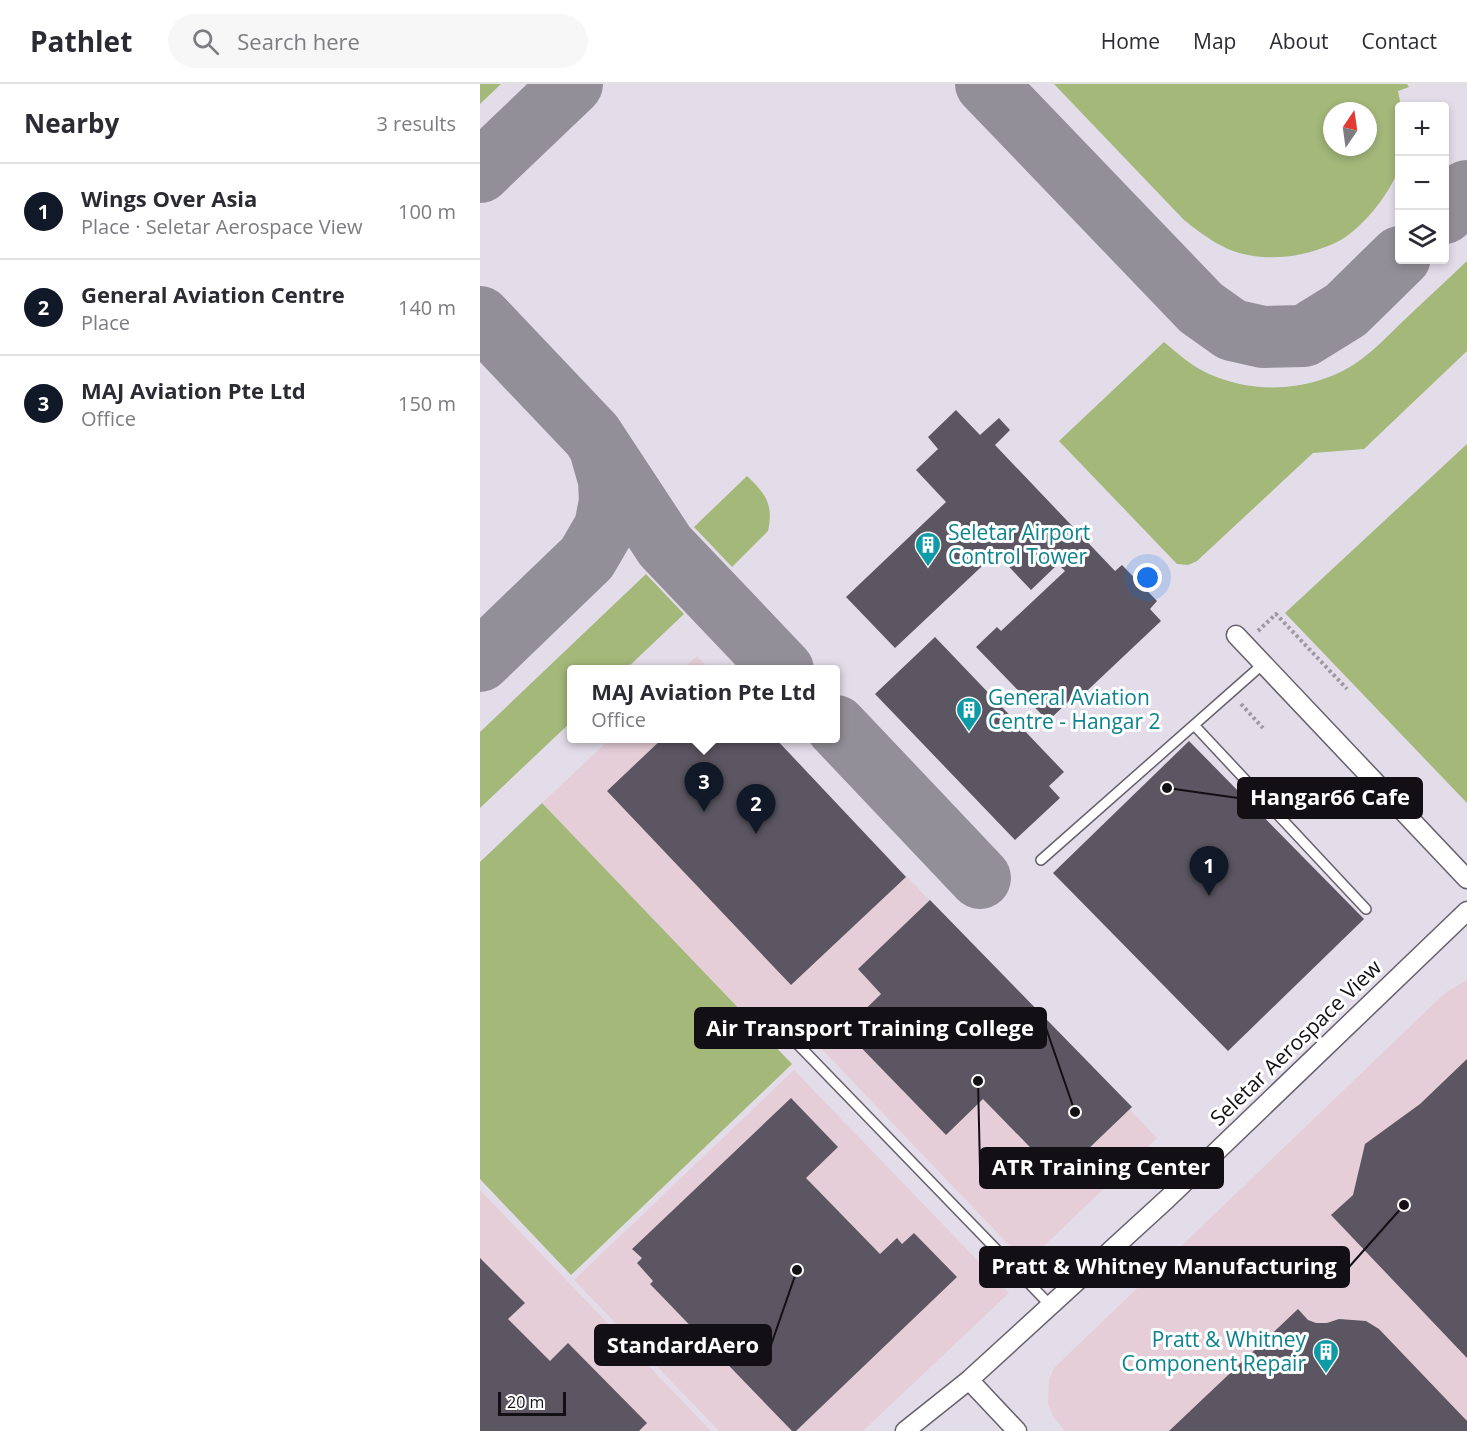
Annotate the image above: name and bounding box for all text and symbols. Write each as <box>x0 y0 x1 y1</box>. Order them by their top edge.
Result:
search box <box>168 14 588 68</box>
text: Pathlet <box>30 22 132 60</box>
icon: search <box>189 25 222 58</box>
text: Search here <box>237 26 360 56</box>
text: Home <box>1101 27 1160 55</box>
text: Map <box>1193 27 1236 55</box>
text: About <box>1269 27 1329 55</box>
text: Contact <box>1362 27 1437 55</box>
north arrow <box>1323 102 1377 156</box>
map controls <box>1395 102 1449 264</box>
button: + <box>1395 102 1449 156</box>
text: Nearby <box>24 105 119 141</box>
text: 3 results <box>376 110 456 137</box>
button: − <box>1395 156 1449 210</box>
text: Wings Over Asia <box>81 183 257 213</box>
text: 1 <box>38 198 49 225</box>
text: 100 m <box>398 198 456 225</box>
button: layers <box>1395 210 1449 264</box>
text: Place · Seletar Aerospace View <box>81 213 362 240</box>
text: General Aviation Centre <box>81 279 345 309</box>
text: 2 <box>38 294 49 321</box>
text: 140 m <box>398 294 456 321</box>
text: Place <box>81 309 130 336</box>
text: MAJ Aviation Pte Ltd <box>81 375 306 405</box>
text: 3 <box>38 390 49 417</box>
text: 150 m <box>398 390 456 417</box>
text: Office <box>81 405 136 432</box>
place label: Seletar Airport Control Tower <box>948 518 1090 570</box>
building icon: Seletar Airport Control Tower <box>913 530 943 568</box>
your location <box>1133 563 1162 592</box>
popup <box>567 665 840 743</box>
text: MAJ Aviation Pte Ltd <box>591 676 816 706</box>
place label: General Aviation Centre - Hangar 2 <box>988 683 1161 735</box>
building icon: General Aviation Centre - Hangar 2 <box>954 695 984 733</box>
text: Office <box>591 706 646 733</box>
pin: 3 <box>684 762 724 812</box>
callout: Hangar66 Cafe <box>1238 778 1422 818</box>
text: Hangar66 Cafe <box>1250 781 1410 811</box>
pin: 2 <box>736 784 776 834</box>
pin: 1 <box>1190 846 1228 896</box>
street label: Seletar Aerospace View <box>1204 953 1387 1131</box>
callout: Air Transport Training College <box>695 1008 1046 1048</box>
text: Air Transport Training College <box>706 1012 1034 1042</box>
callout: ATR Training Center <box>980 1148 1223 1188</box>
text: ATR Training Center <box>992 1151 1210 1181</box>
callout: Pratt & Whitney Manufacturing <box>980 1247 1349 1287</box>
text: Pratt & Whitney Manufacturing <box>991 1250 1337 1280</box>
callout: StandardAero <box>595 1325 771 1365</box>
place label: Pratt & Whitney Component Repair <box>1122 1325 1306 1377</box>
text: StandardAero <box>607 1329 759 1359</box>
building icon: Pratt & Whitney Component Repair <box>1311 1337 1341 1375</box>
scale bar <box>498 1389 566 1416</box>
text: 20 m <box>507 1391 544 1413</box>

